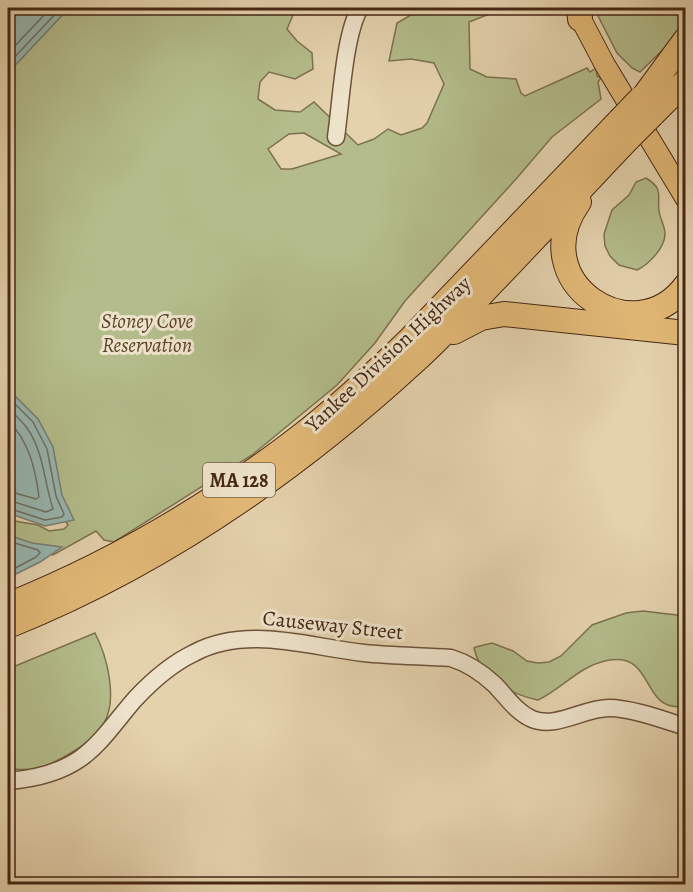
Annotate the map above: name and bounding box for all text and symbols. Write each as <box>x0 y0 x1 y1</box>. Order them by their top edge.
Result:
street label: Yankee Division Highway <box>298 269 477 439</box>
park label: Stoney Cove Reservation <box>101 307 194 359</box>
road number: MA 128 <box>203 463 275 497</box>
street label: Causeway Street <box>261 604 405 646</box>

